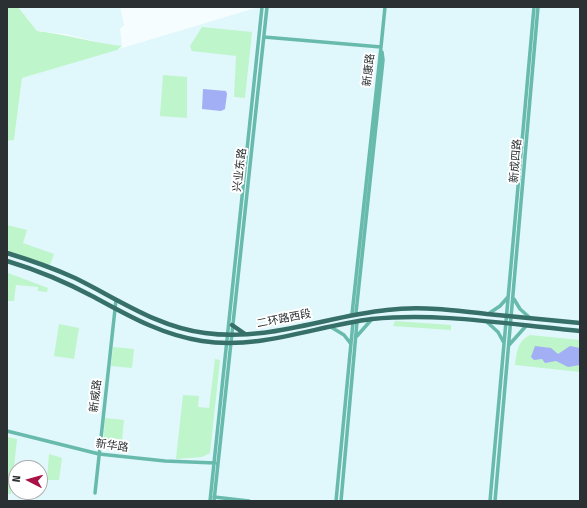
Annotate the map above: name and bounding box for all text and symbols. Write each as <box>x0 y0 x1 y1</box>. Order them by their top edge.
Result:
street label: 新康路 <box>361 53 377 87</box>
street label: 新成四路 <box>508 139 524 183</box>
street label: 兴业东路 <box>231 147 249 193</box>
street label: 二环路西段 <box>256 307 312 331</box>
street label: 新威路 <box>88 379 104 413</box>
street label: 新华路 <box>95 437 129 455</box>
north arrow <box>8 460 48 500</box>
text: N <box>10 475 23 483</box>

